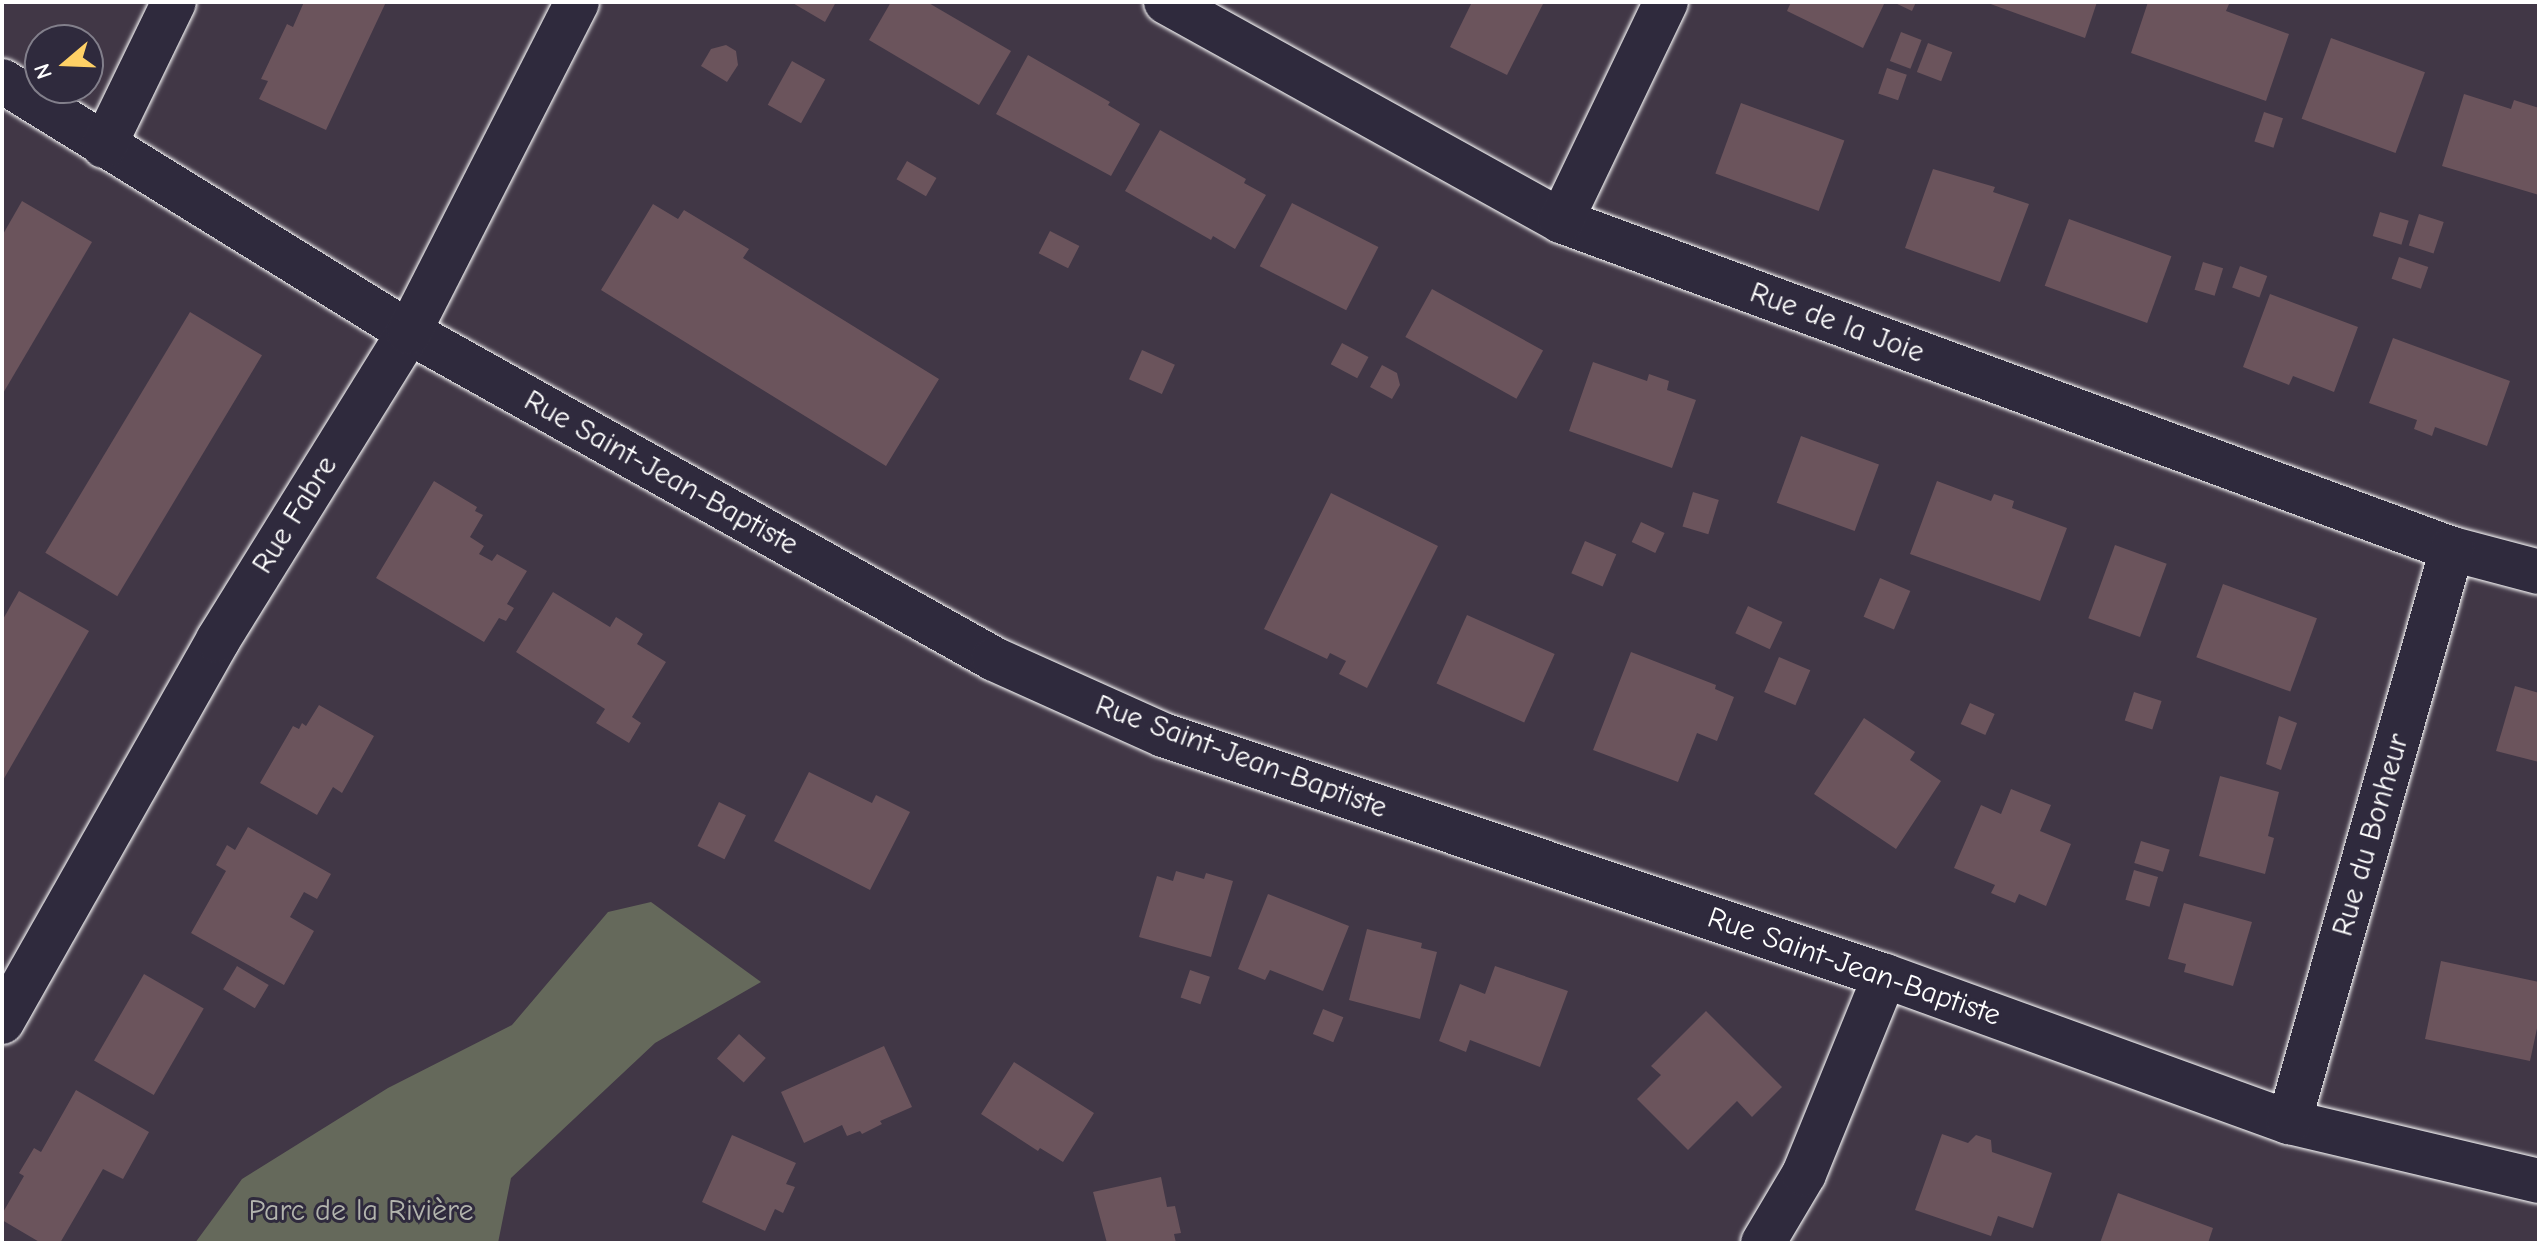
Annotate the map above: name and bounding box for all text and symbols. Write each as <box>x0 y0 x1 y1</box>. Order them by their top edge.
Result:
north arrow <box>24 24 104 104</box>
text: N <box>29 60 58 82</box>
street label: Rue de la Joie <box>1745 275 1929 371</box>
street label: Rue Saint-Jean-Baptiste <box>518 383 804 563</box>
street label: Rue Fabre <box>245 450 345 580</box>
street label: Rue Saint-Jean-Baptiste <box>1090 687 1392 827</box>
street label: Rue du Bonheur <box>2325 730 2417 940</box>
street label: Rue Saint-Jean-Baptiste <box>1703 900 2005 1034</box>
park label: Parc de la Rivière <box>249 1193 473 1229</box>

